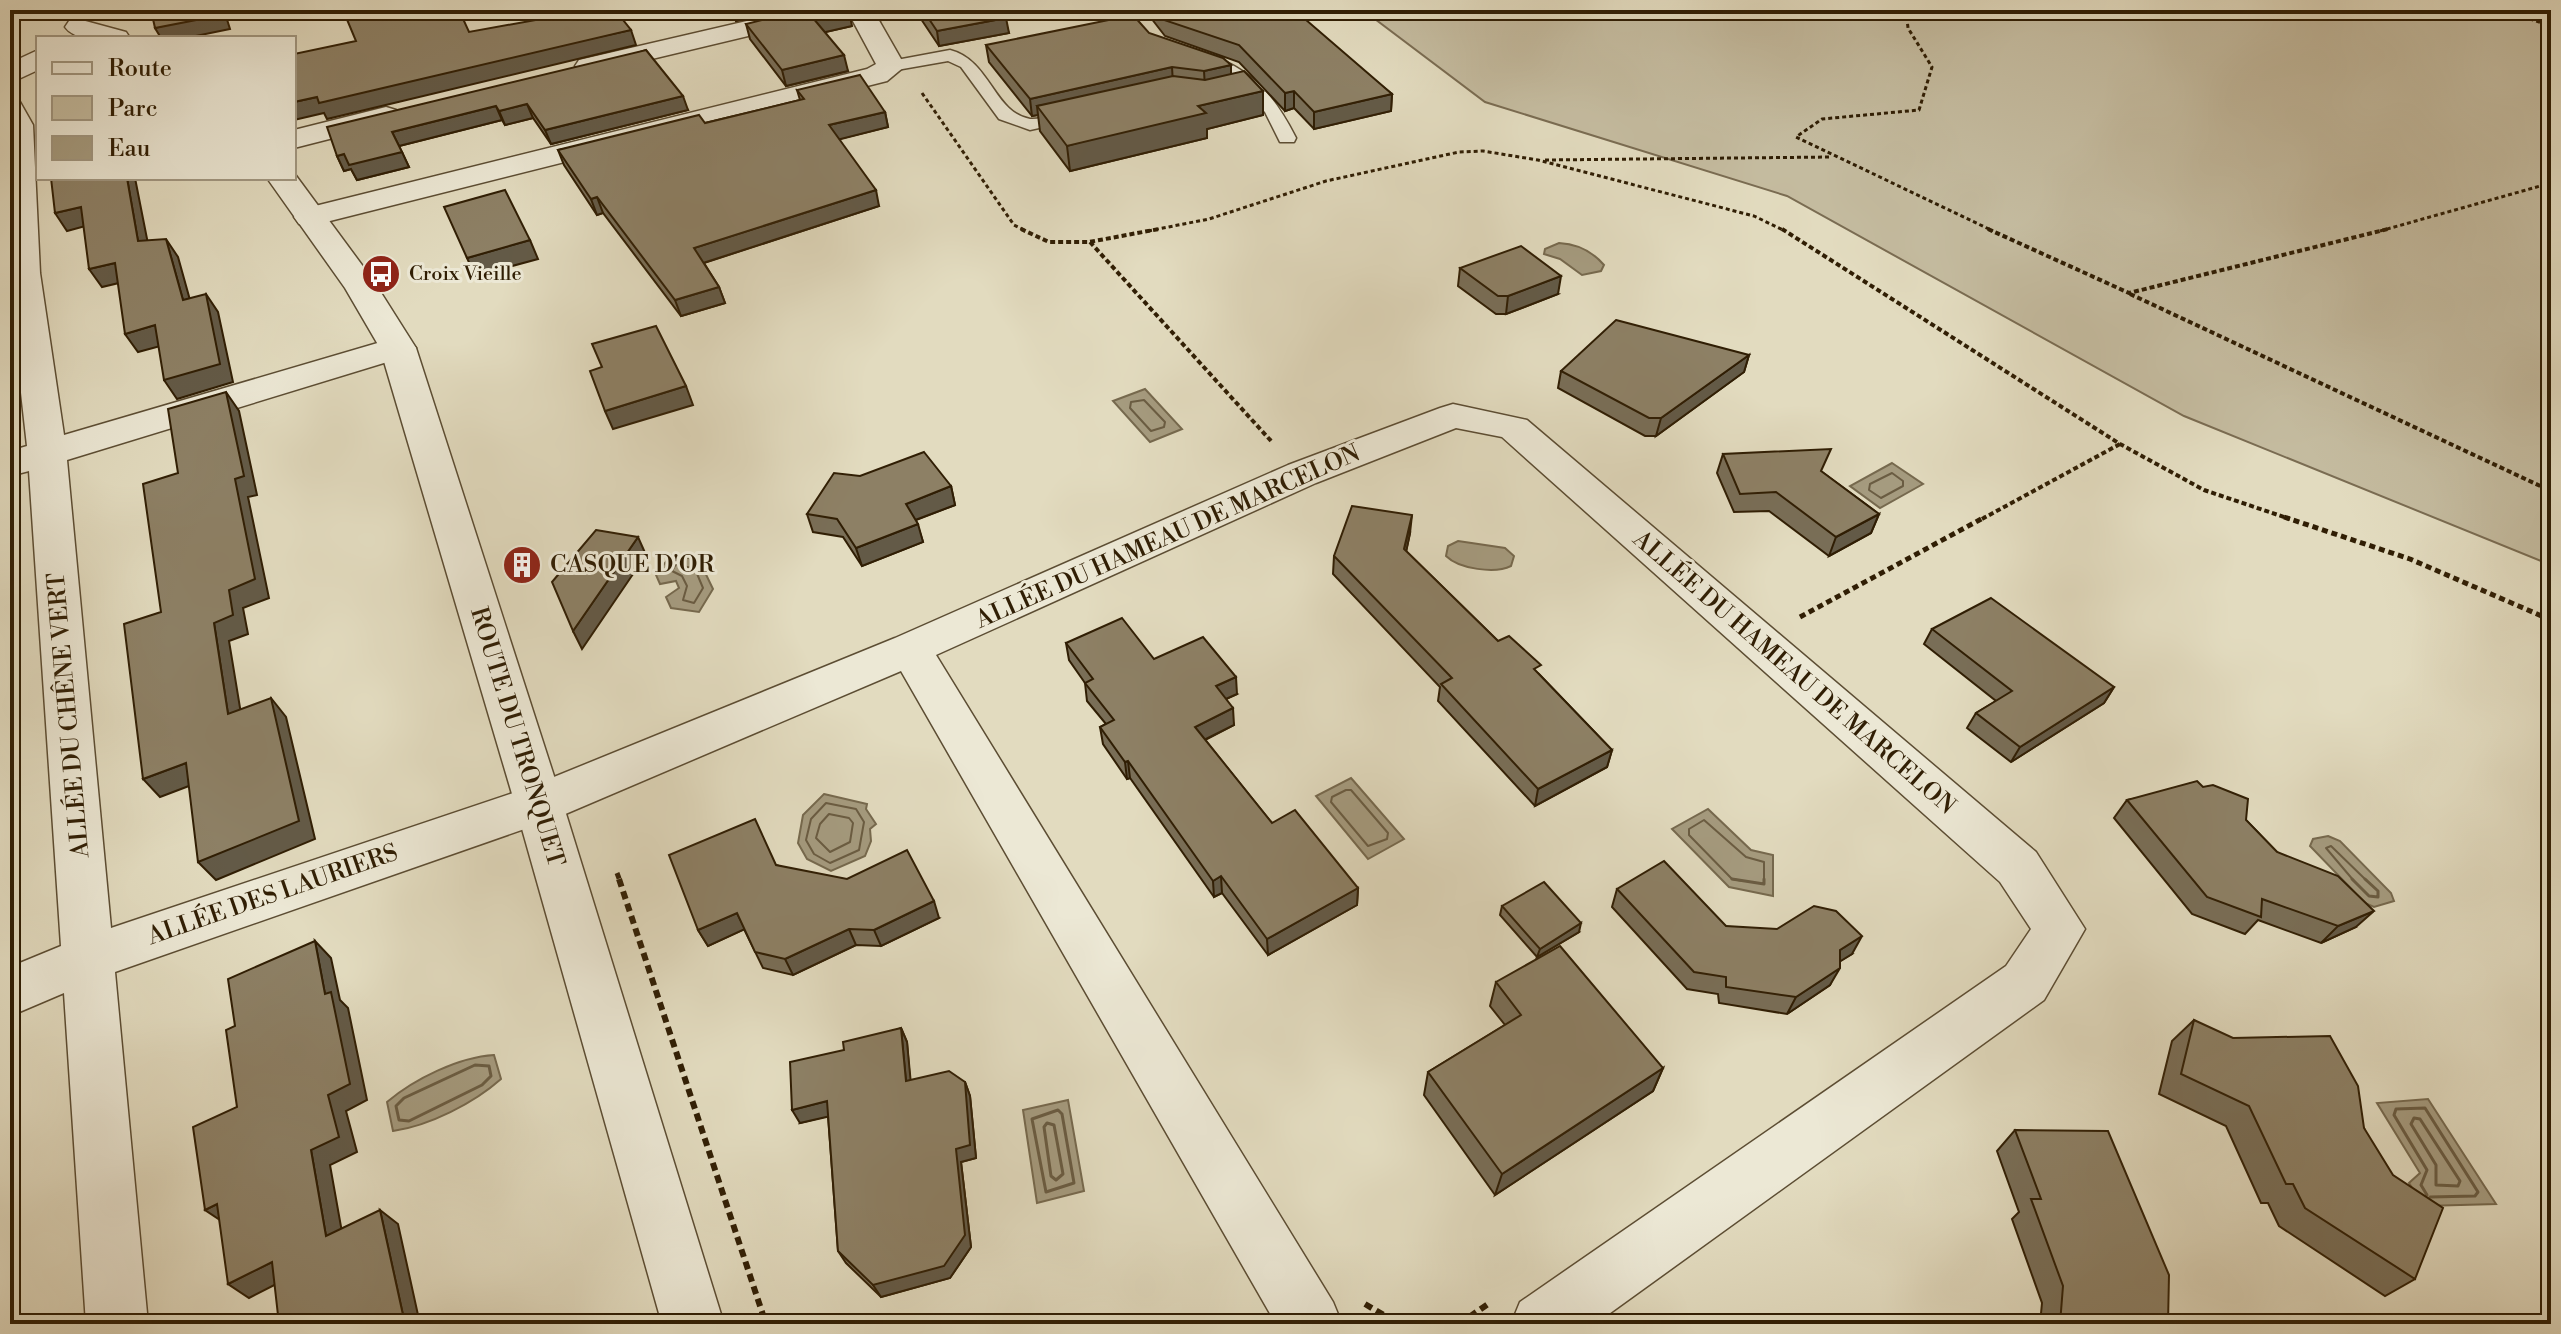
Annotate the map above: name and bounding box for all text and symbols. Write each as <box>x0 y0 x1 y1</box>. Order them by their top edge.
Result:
legend <box>36 36 296 180</box>
text: Route <box>108 54 172 84</box>
text: Parc <box>108 94 158 124</box>
text: Eau <box>108 134 151 164</box>
bus stop icon: Croix Vieille <box>360 253 402 295</box>
place label: Croix Vieille <box>409 262 522 287</box>
street label: ALLÉE DU HAMEAU DE MARCELON <box>970 437 1365 636</box>
street label: ALLÉE DU HAMEAU DE MARCELON <box>1626 523 1962 821</box>
building icon: CASQUE D'OR <box>501 544 543 586</box>
place label: CASQUE D'OR <box>550 550 716 580</box>
street label: ALLÉE DU CHÊNE VERT <box>41 571 97 860</box>
street label: ROUTE DU TRONQUET <box>463 603 571 871</box>
street label: ALLÉE DES LAURIERS <box>143 837 402 952</box>

